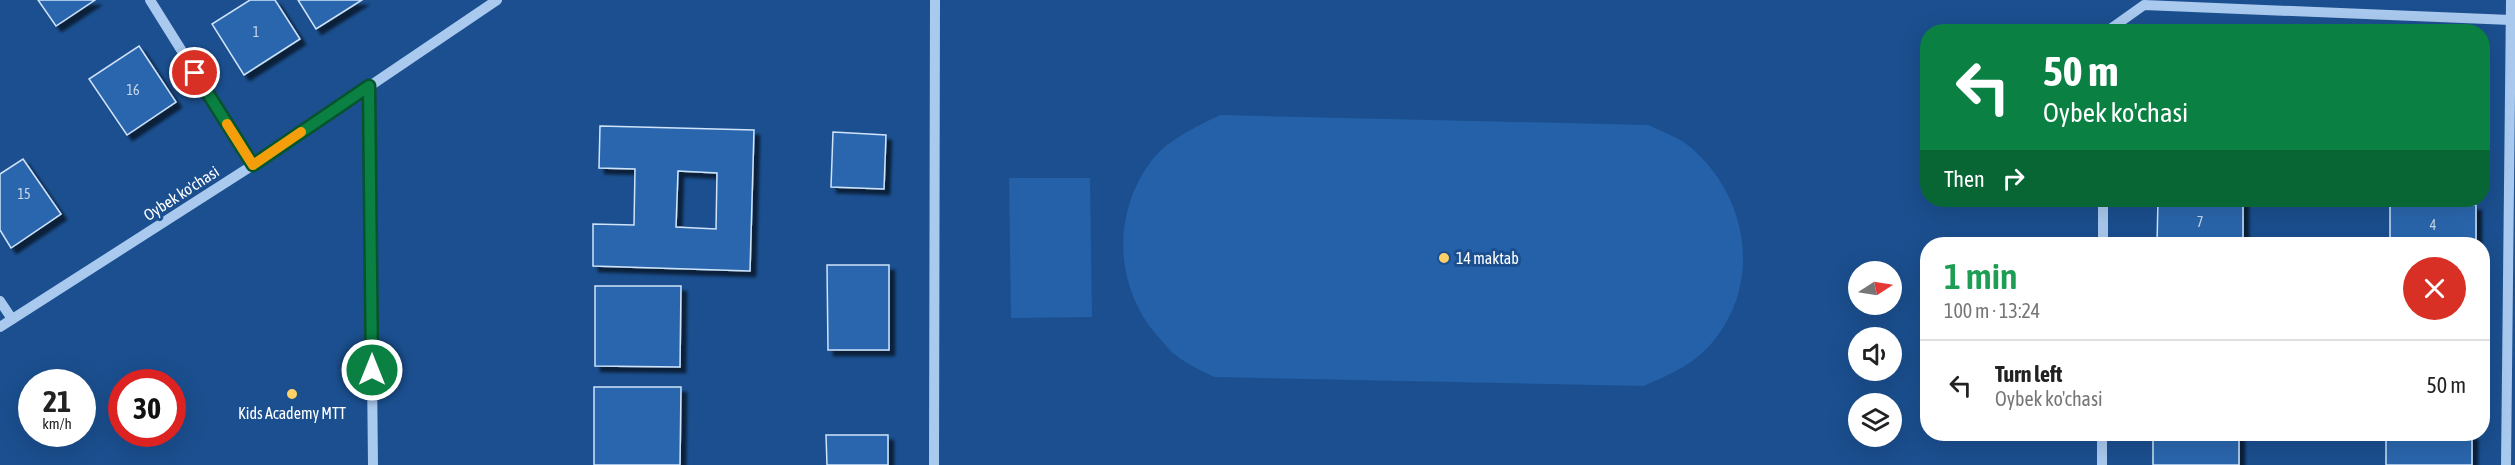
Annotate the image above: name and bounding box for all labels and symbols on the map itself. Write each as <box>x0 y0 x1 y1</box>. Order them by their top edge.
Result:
house number: 1 <box>253 24 259 40</box>
pin <box>169 47 220 98</box>
house number: 16 <box>126 82 140 98</box>
street label: Oybek ko'chasi <box>140 162 223 225</box>
house number: 15 <box>17 186 31 202</box>
house number: 7 <box>2197 214 2203 230</box>
house number: 4 <box>2430 217 2437 233</box>
place label: 14 maktab <box>1456 249 1519 267</box>
marker: 14 maktab <box>1437 251 1451 265</box>
north arrow <box>1848 261 1902 315</box>
position arrow <box>340 338 404 402</box>
speed limit sign: 30 <box>108 369 186 447</box>
marker: Kids Academy MTT <box>285 387 299 401</box>
place label: Kids Academy MTT <box>238 404 346 423</box>

